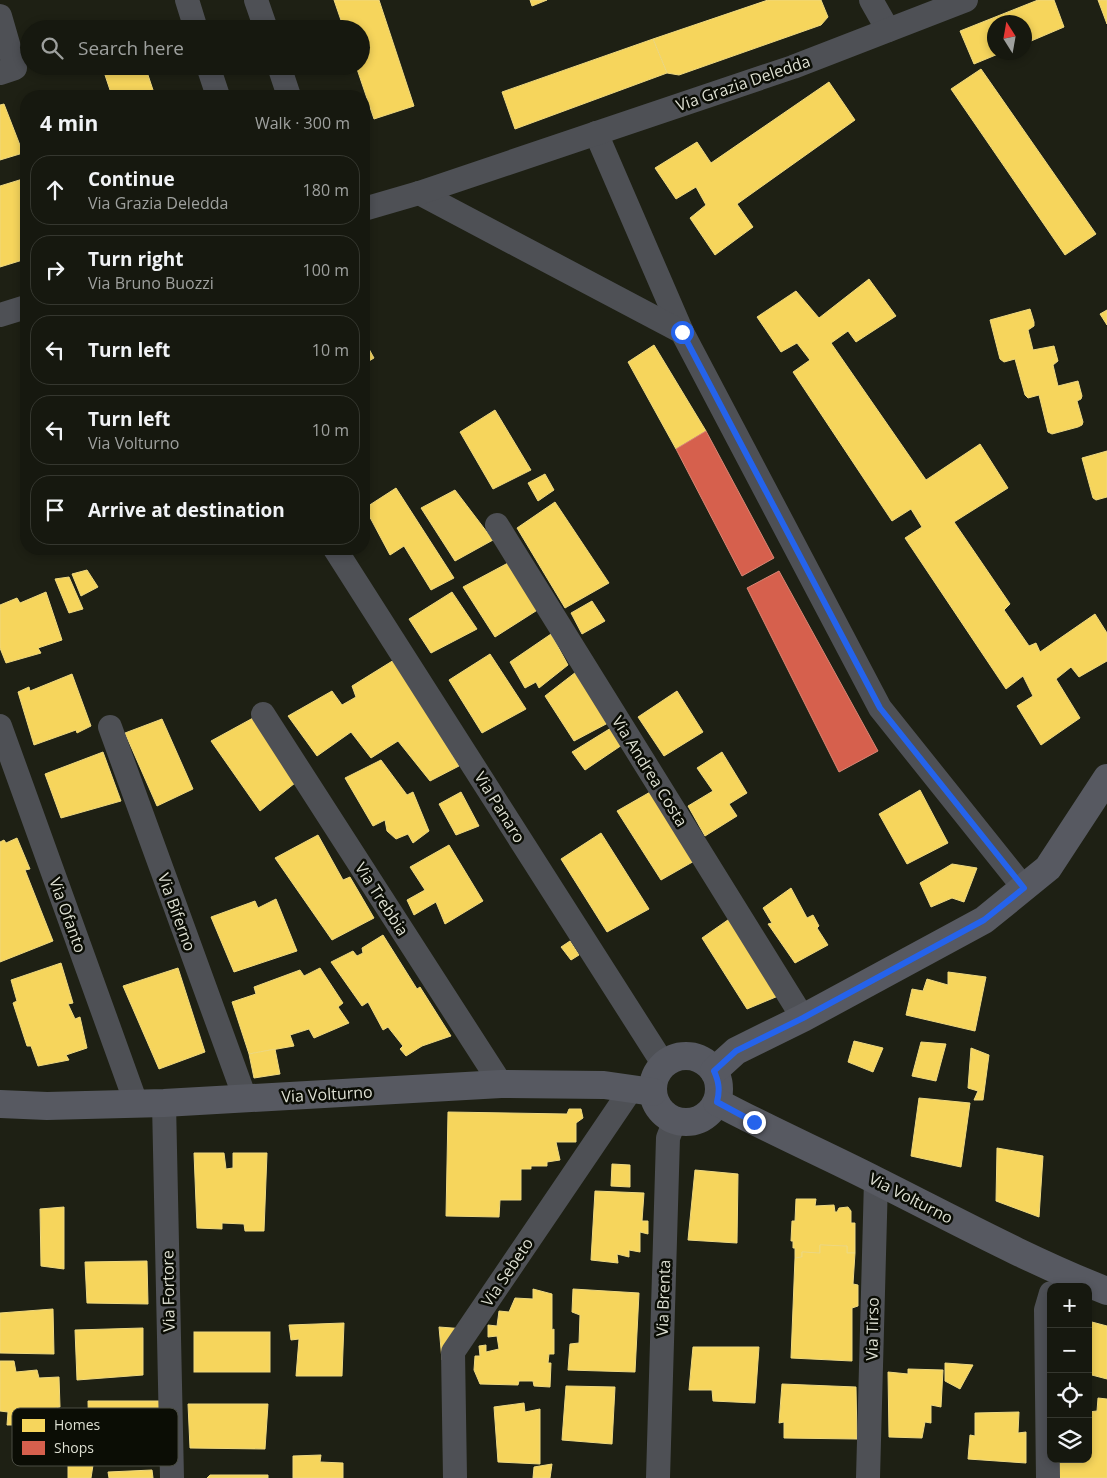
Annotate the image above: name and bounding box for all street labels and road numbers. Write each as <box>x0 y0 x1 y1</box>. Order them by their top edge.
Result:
street label: Via Grazia Deledda <box>673 50 813 116</box>
street label: Via Andrea Costa <box>607 711 693 831</box>
street label: Via Panaro <box>469 767 531 847</box>
street label: Via Trebbia <box>350 858 414 940</box>
street label: Via Biferno <box>153 870 201 954</box>
street label: Via Ofanto <box>44 874 92 956</box>
street label: Via Volturno <box>281 1081 373 1107</box>
street label: Via Volturno <box>865 1167 957 1229</box>
street label: Via Sebeto <box>476 1233 538 1311</box>
street label: Via Fortore <box>156 1250 180 1332</box>
street label: Via Brenta <box>651 1259 675 1337</box>
street label: Via Tirso <box>860 1297 884 1361</box>

